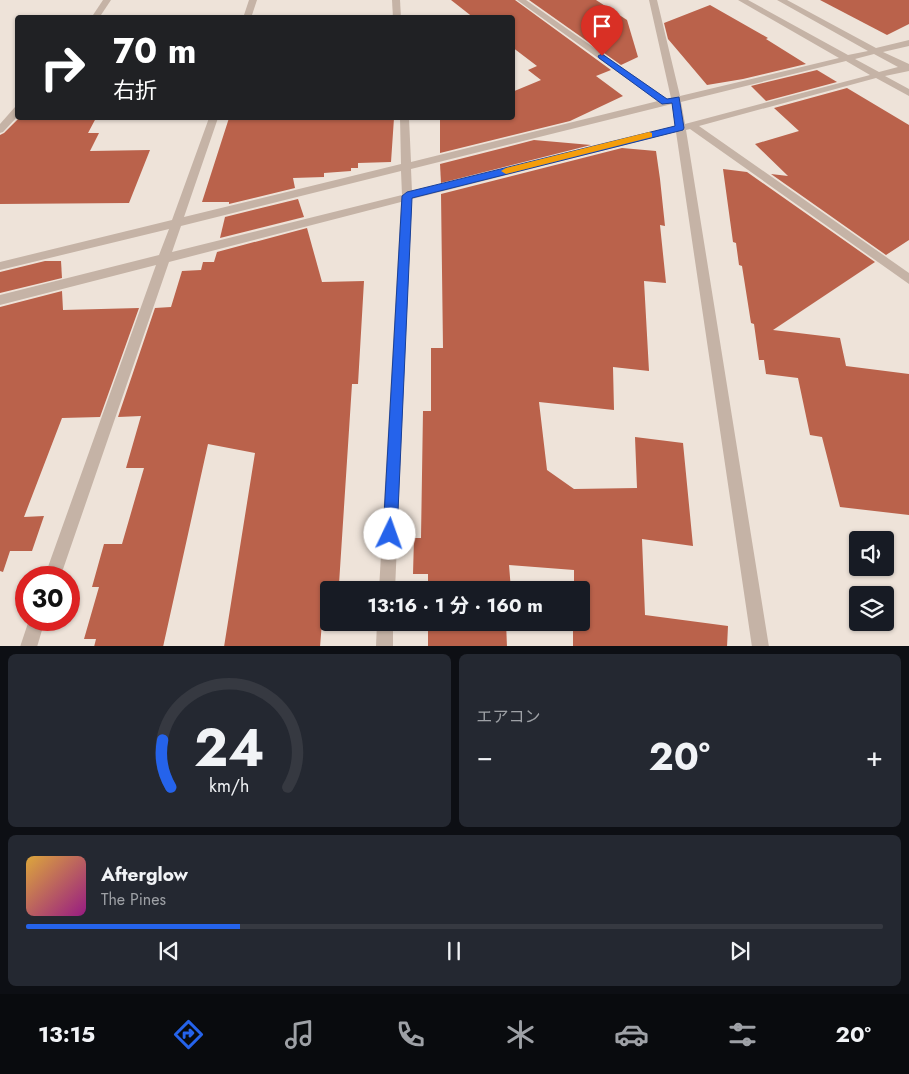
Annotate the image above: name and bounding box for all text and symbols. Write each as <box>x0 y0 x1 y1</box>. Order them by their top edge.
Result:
pin <box>581 5 623 56</box>
icon: arrive <box>588 12 616 40</box>
text: 70 m <box>113 26 196 76</box>
icon: right <box>30 35 95 100</box>
text: 右折 <box>113 74 157 106</box>
position arrow <box>363 507 415 559</box>
map controls <box>849 531 894 631</box>
button: sound <box>849 531 894 576</box>
speed limit sign: 30 <box>15 566 80 631</box>
button: layers <box>849 586 894 631</box>
text: 13:16 · 1 分 · 160 m <box>367 592 543 619</box>
text: エアコン <box>477 705 541 728</box>
text: 24 <box>194 710 264 786</box>
text: 20° <box>649 729 710 784</box>
text: − <box>477 736 493 777</box>
text: + <box>866 736 883 777</box>
text: km/h <box>209 773 249 799</box>
text: Afterglow <box>101 861 188 888</box>
text: The Pines <box>101 888 166 911</box>
icon: previous <box>155 937 183 965</box>
icon: pause <box>440 937 468 965</box>
icon: next <box>726 937 754 965</box>
icon: directions <box>171 1017 206 1052</box>
icon: music <box>282 1017 317 1052</box>
icon: phone <box>393 1017 428 1052</box>
icon: climate <box>503 1017 538 1052</box>
icon: car <box>614 1017 649 1052</box>
icon: filters <box>725 1017 760 1052</box>
text: 13:15 <box>38 1018 95 1050</box>
text: 20° <box>836 1018 871 1050</box>

